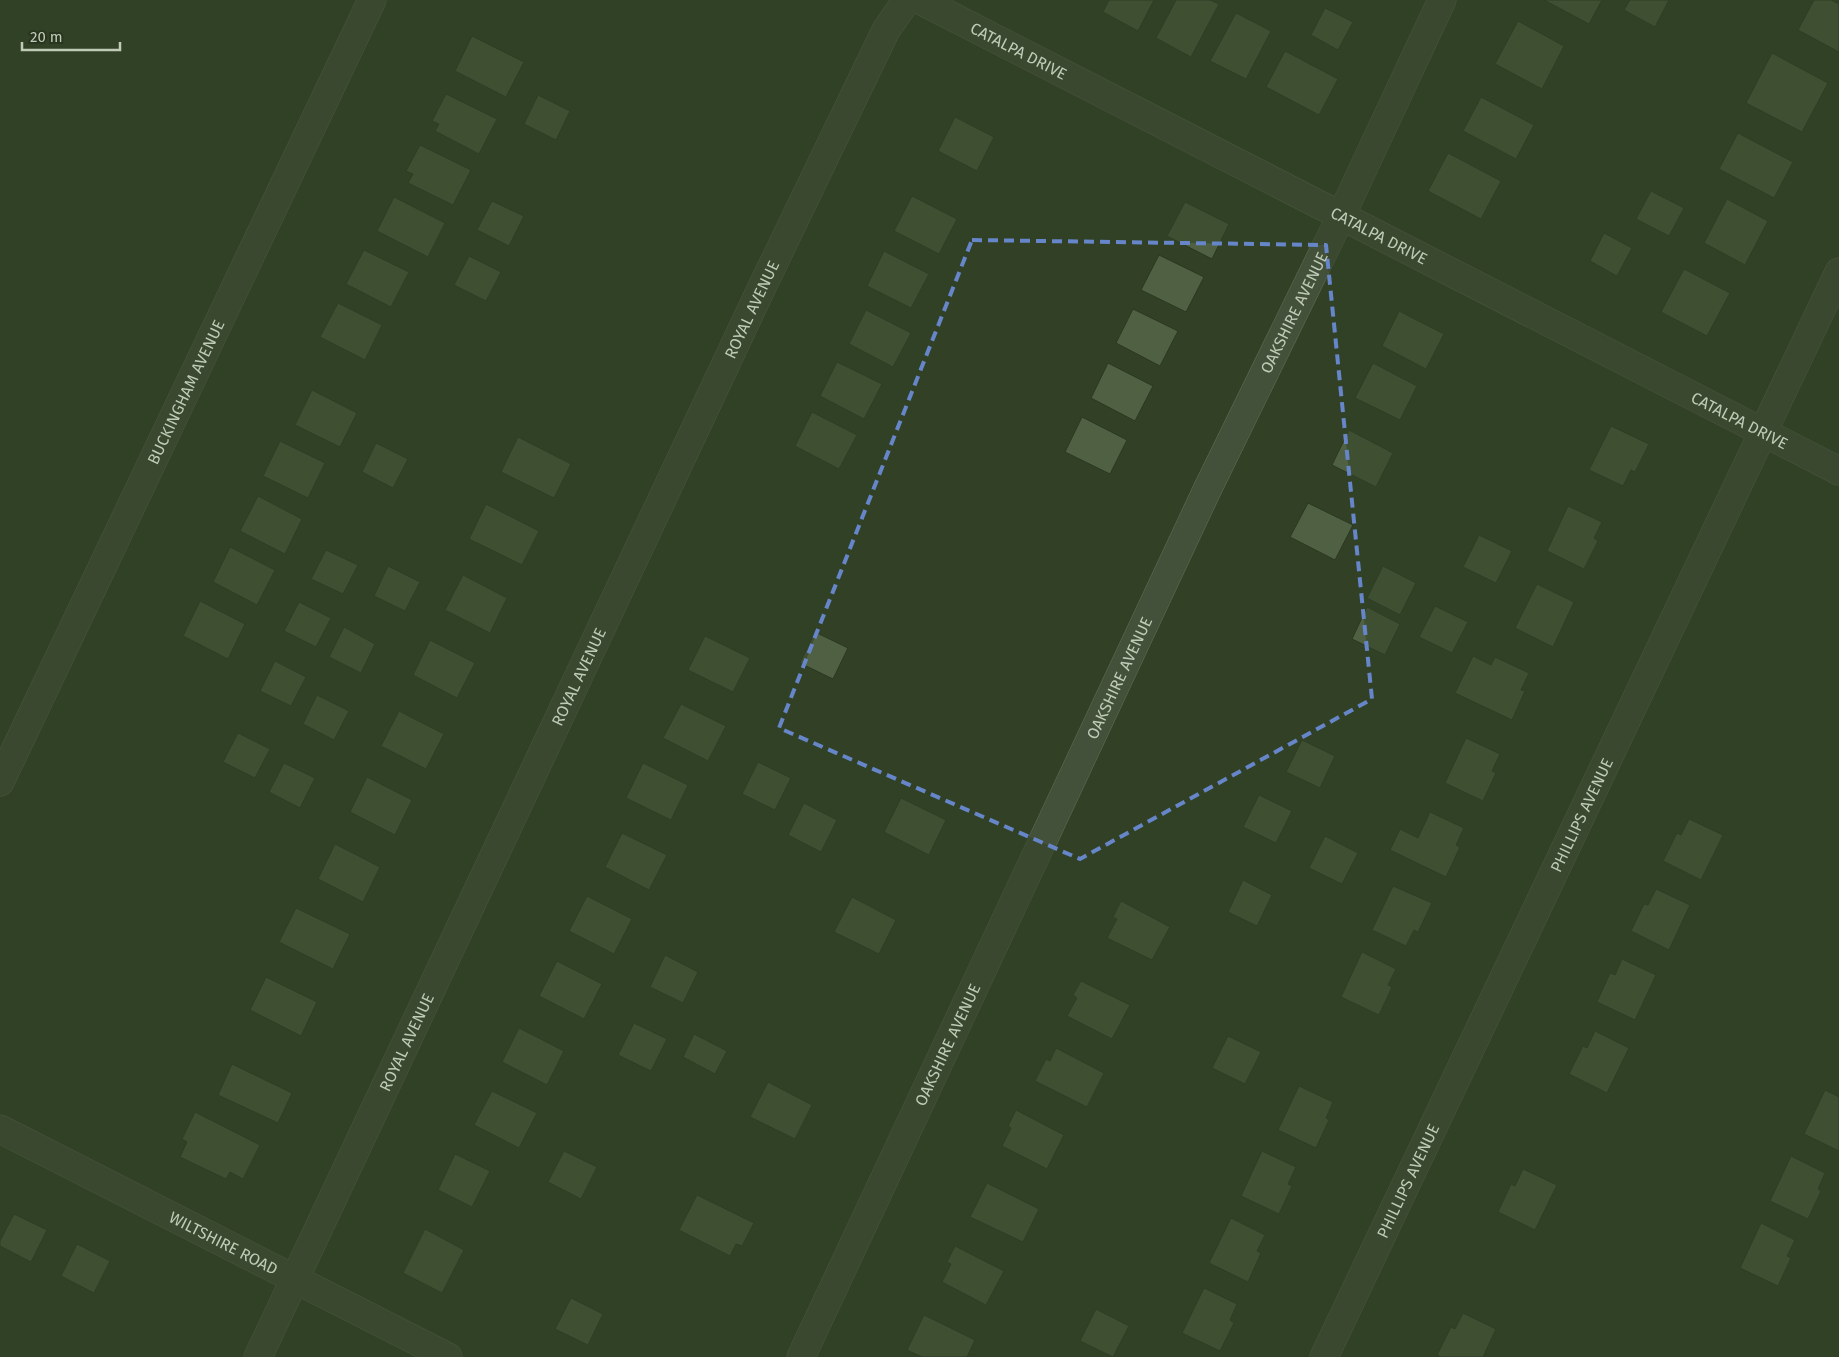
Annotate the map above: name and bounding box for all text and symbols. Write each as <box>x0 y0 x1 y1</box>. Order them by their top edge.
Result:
street label: CATALPA DRIVE <box>967 18 1070 83</box>
scale bar <box>22 20 120 52</box>
text: 20 m <box>30 28 63 46</box>
street label: CATALPA DRIVE <box>1328 203 1431 268</box>
street label: OAKSHIRE AVENUE <box>1256 249 1332 376</box>
street label: ROYAL AVENUE <box>720 257 783 361</box>
street label: BUCKINGHAM AVENUE <box>143 317 228 467</box>
street label: CATALPA DRIVE <box>1688 387 1791 453</box>
street label: OAKSHIRE AVENUE <box>1082 614 1156 742</box>
street label: ROYAL AVENUE <box>547 625 610 729</box>
street label: PHILLIPS AVENUE <box>1546 755 1616 875</box>
street label: OAKSHIRE AVENUE <box>911 980 984 1109</box>
street label: ROYAL AVENUE <box>375 990 437 1094</box>
street label: PHILLIPS AVENUE <box>1372 1121 1443 1241</box>
street label: WILTSHIRE ROAD <box>166 1207 281 1278</box>

